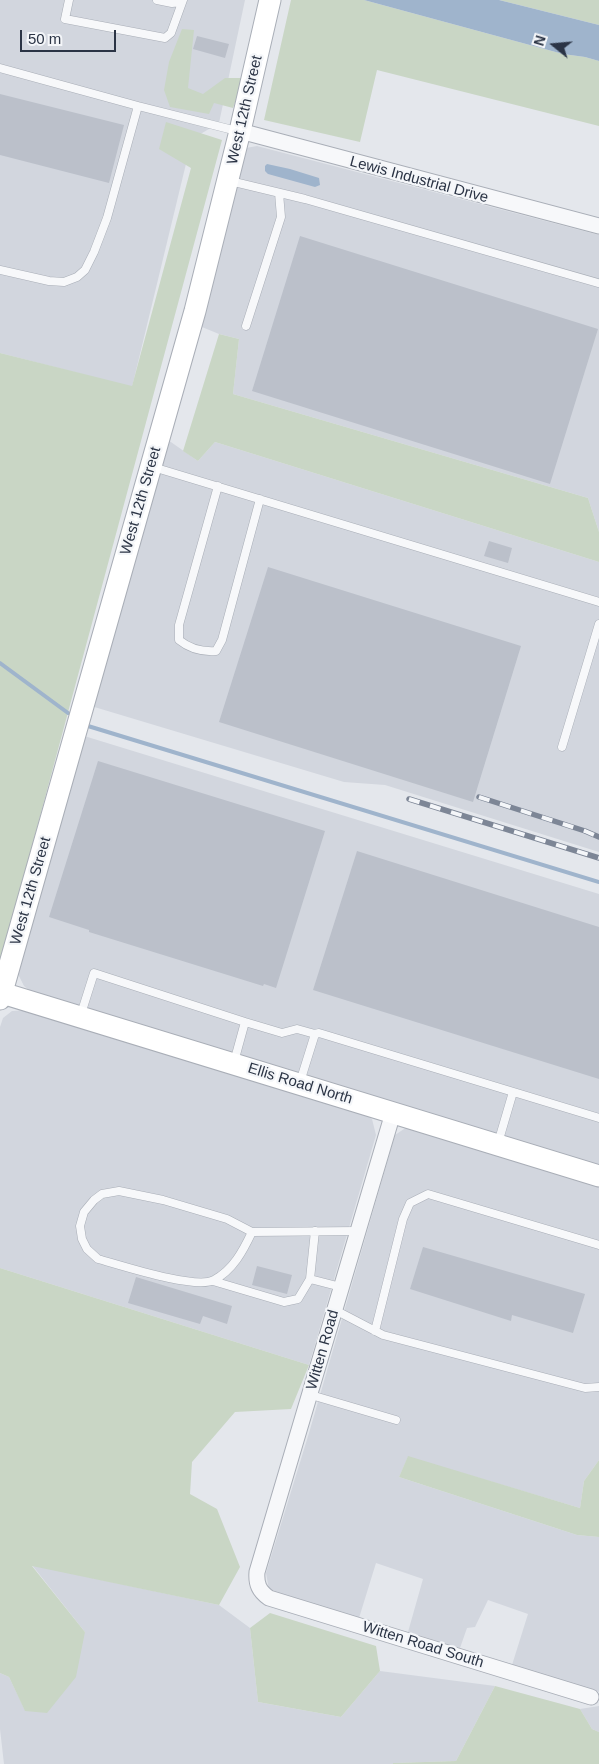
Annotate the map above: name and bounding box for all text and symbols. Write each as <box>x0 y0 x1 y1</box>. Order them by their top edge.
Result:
scale bar <box>22 20 119 52</box>
north arrow <box>529 20 579 70</box>
text: 50 m <box>28 30 61 47</box>
text: N <box>531 33 549 48</box>
street label: West 12th Street <box>224 54 266 166</box>
street label: Lewis Industrial Drive <box>348 153 490 207</box>
street label: West 12th Street <box>117 445 165 557</box>
street label: West 12th Street <box>7 835 55 947</box>
street label: Ellis Road North <box>246 1060 354 1108</box>
street label: Witten Road <box>303 1308 343 1392</box>
street label: Witten Road South <box>360 1618 486 1672</box>

